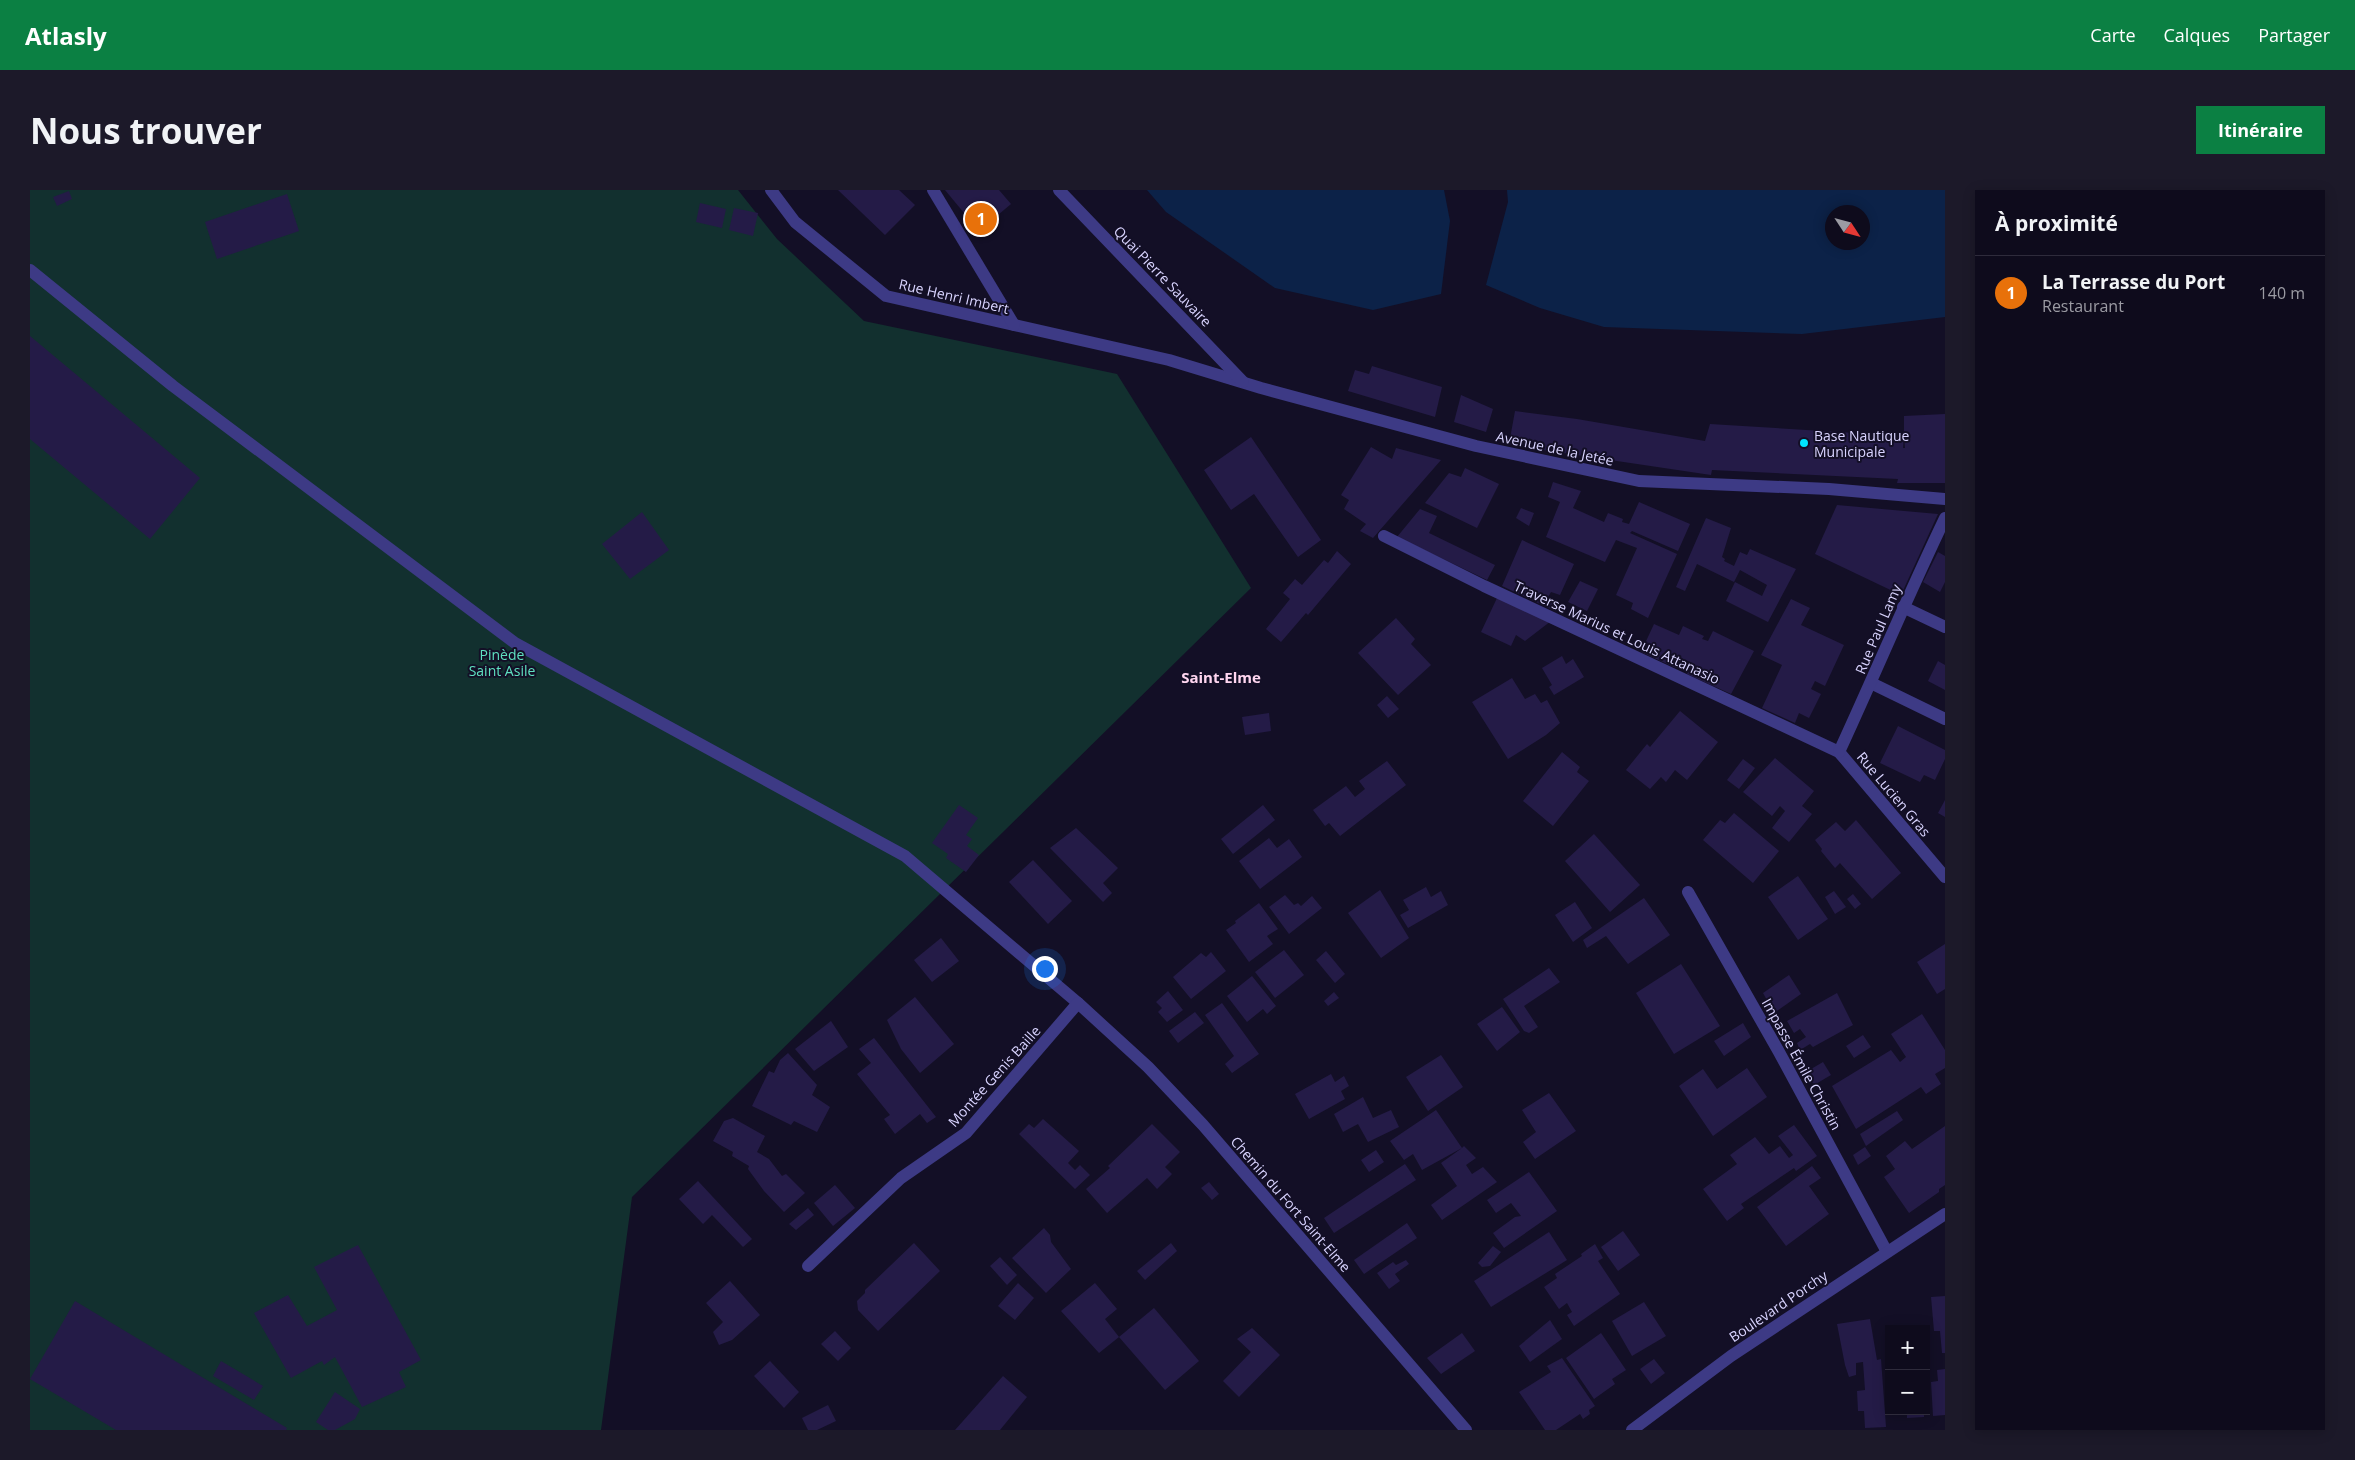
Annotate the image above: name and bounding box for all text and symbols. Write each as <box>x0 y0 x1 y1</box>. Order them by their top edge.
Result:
text: Atlasly <box>25 19 107 52</box>
text: Carte <box>2090 23 2136 47</box>
text: Calques <box>2164 23 2230 47</box>
text: Partager <box>2258 23 2330 47</box>
button: Itinéraire <box>2196 106 2325 154</box>
text: Nous trouver <box>30 107 262 154</box>
pin: 1 <box>965 200 997 238</box>
north arrow <box>1825 205 1870 250</box>
text: À proximité <box>1995 209 2118 237</box>
street label: Quai Pierre Sauvaire <box>1110 222 1216 331</box>
text: La Terrasse du Port <box>2042 269 2225 295</box>
street label: Rue Henri Imbert <box>897 274 1011 318</box>
text: 1 <box>2006 282 2016 304</box>
text: 140 m <box>2259 282 2305 304</box>
text: Restaurant <box>2042 295 2124 317</box>
street label: Avenue de la Jetée <box>1494 426 1616 470</box>
place label: Base Nautique Municipale <box>1814 426 1910 461</box>
marker: Base Nautique Municipale <box>1798 437 1810 449</box>
street label: Traverse Marius et Louis Attanasio <box>1511 576 1723 688</box>
street label: Rue Paul Lamy <box>1851 580 1906 677</box>
park label: Pinède Saint Asile <box>469 645 535 680</box>
district label: Saint-Elme <box>1181 667 1261 687</box>
street label: Rue Lucien Gras <box>1853 748 1935 841</box>
your location <box>1032 956 1058 982</box>
street label: Impasse Émile Christin <box>1758 995 1846 1133</box>
street label: Montée Genis Baille <box>944 1021 1045 1131</box>
street label: Chemin du Fort Saint-Elme <box>1227 1132 1355 1276</box>
street label: Boulevard Porchy <box>1725 1265 1832 1346</box>
map controls <box>1885 1325 1930 1415</box>
button: + <box>1885 1325 1930 1370</box>
button: − <box>1885 1370 1930 1415</box>

